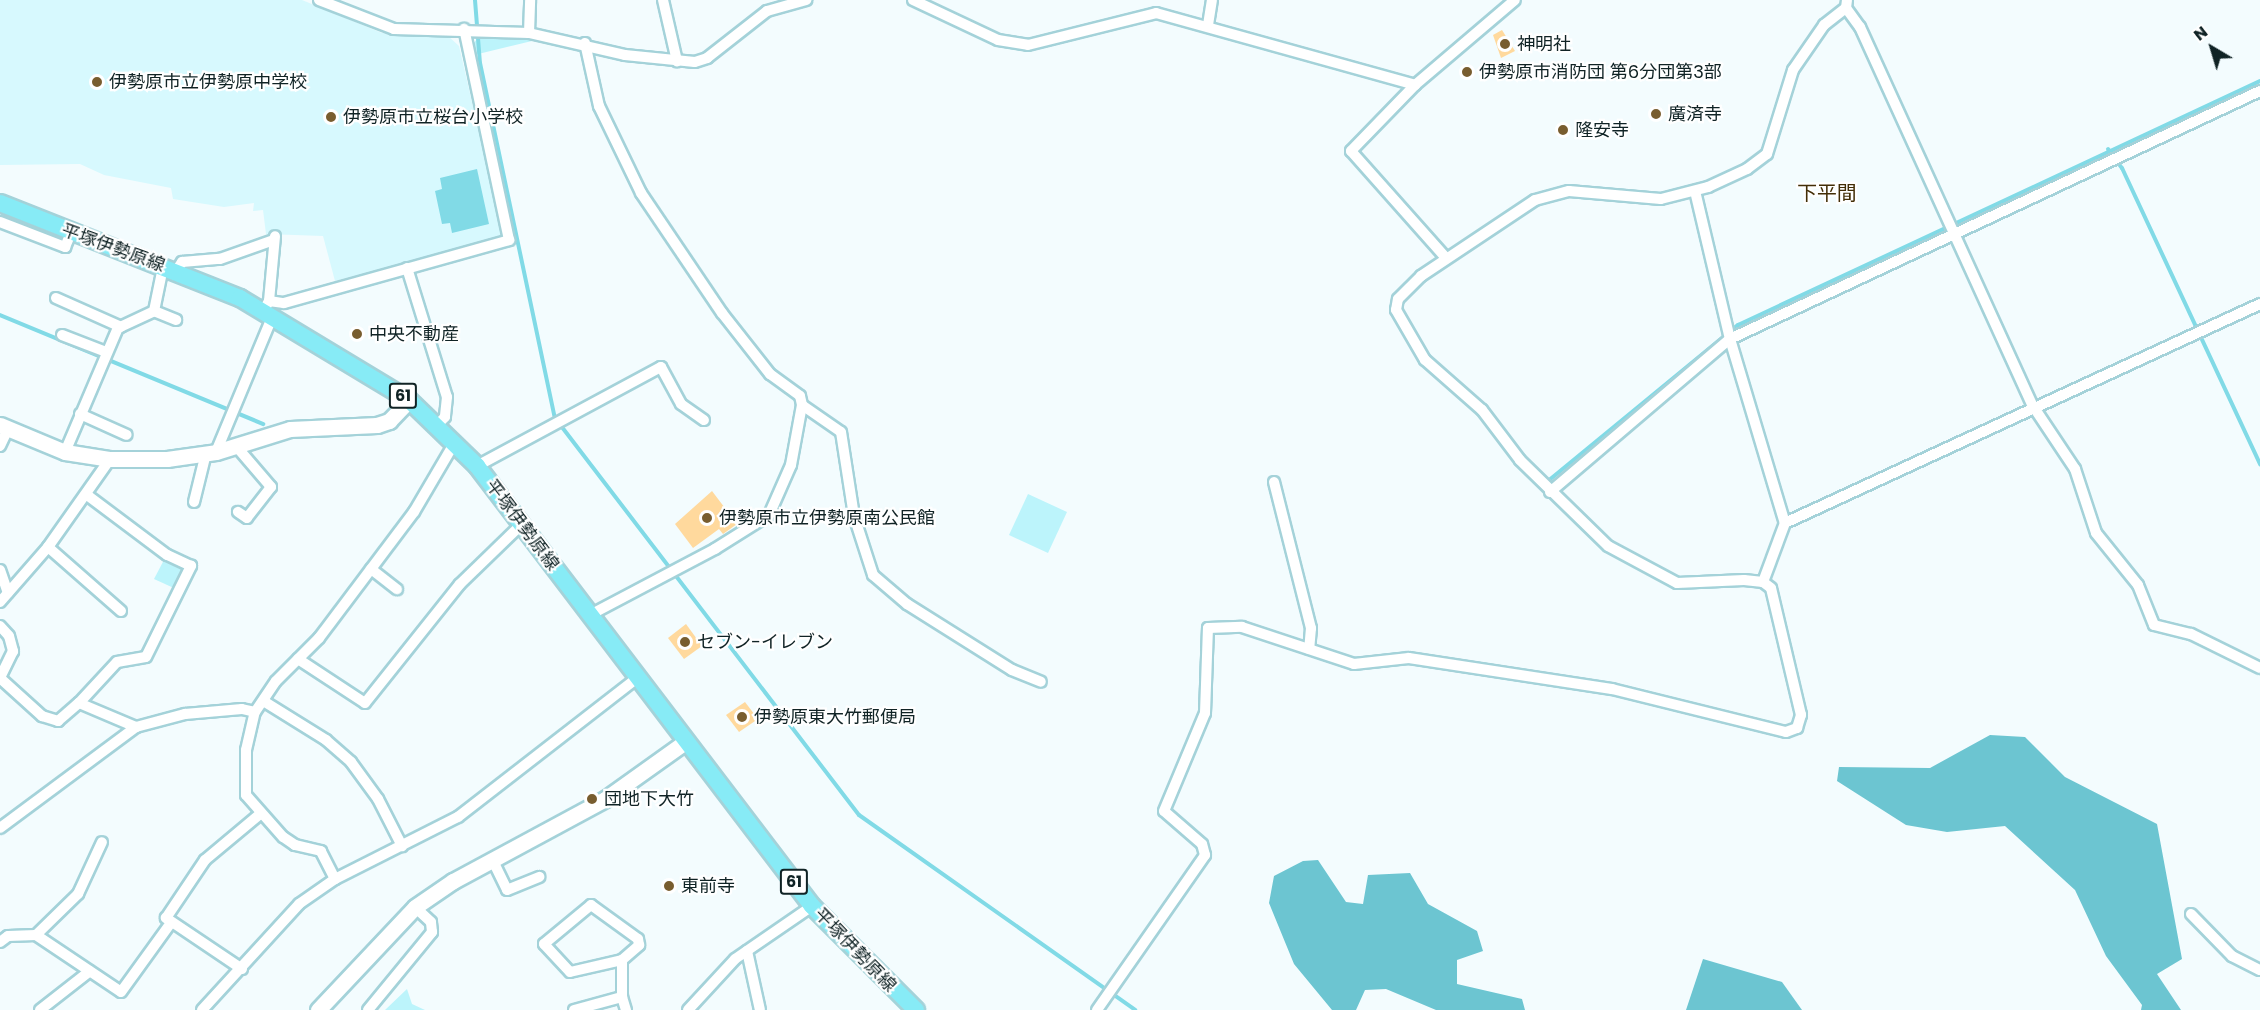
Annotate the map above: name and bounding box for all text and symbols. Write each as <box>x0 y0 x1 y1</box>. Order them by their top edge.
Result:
north arrow <box>2182 18 2242 78</box>
text: N <box>2189 21 2212 46</box>
place label: 神明社 <box>1517 33 1571 55</box>
marker: 神明社 <box>1498 37 1512 51</box>
place label: 伊勢原市消防団 第6分団第3部 <box>1479 61 1722 83</box>
marker: 伊勢原市消防団 第6分団第3部 <box>1460 65 1474 79</box>
place label: 伊勢原市立伊勢原中学校 <box>109 71 307 93</box>
marker: 伊勢原市立伊勢原中学校 <box>90 75 104 89</box>
place label: 廣済寺 <box>1668 103 1722 125</box>
place label: 伊勢原市立桜台小学校 <box>343 106 523 128</box>
marker: 廣済寺 <box>1649 107 1663 121</box>
marker: 伊勢原市立桜台小学校 <box>324 110 338 124</box>
place label: 隆安寺 <box>1575 119 1629 141</box>
marker: 隆安寺 <box>1556 123 1570 137</box>
district label: 下平間 <box>1797 181 1857 205</box>
street label: 平塚伊勢原線 <box>59 219 167 277</box>
place label: 中央不動産 <box>369 323 459 345</box>
marker: 中央不動産 <box>350 327 364 341</box>
road number: 61 <box>388 383 418 409</box>
street label: 平塚伊勢原線 <box>481 475 563 575</box>
place label: 伊勢原市立伊勢原南公民館 <box>719 507 935 529</box>
marker: 伊勢原市立伊勢原南公民館 <box>700 511 714 525</box>
place label: セブン-イレブン <box>697 631 833 653</box>
marker: セブン-イレブン <box>678 635 692 649</box>
place label: 伊勢原東大竹郵便局 <box>754 706 916 728</box>
marker: 伊勢原東大竹郵便局 <box>735 710 749 724</box>
place label: 団地下大竹 <box>604 788 694 810</box>
marker: 団地下大竹 <box>585 792 599 806</box>
road number: 61 <box>779 869 809 895</box>
place label: 東前寺 <box>681 875 735 897</box>
marker: 東前寺 <box>662 879 676 893</box>
street label: 平塚伊勢原線 <box>810 904 900 996</box>

